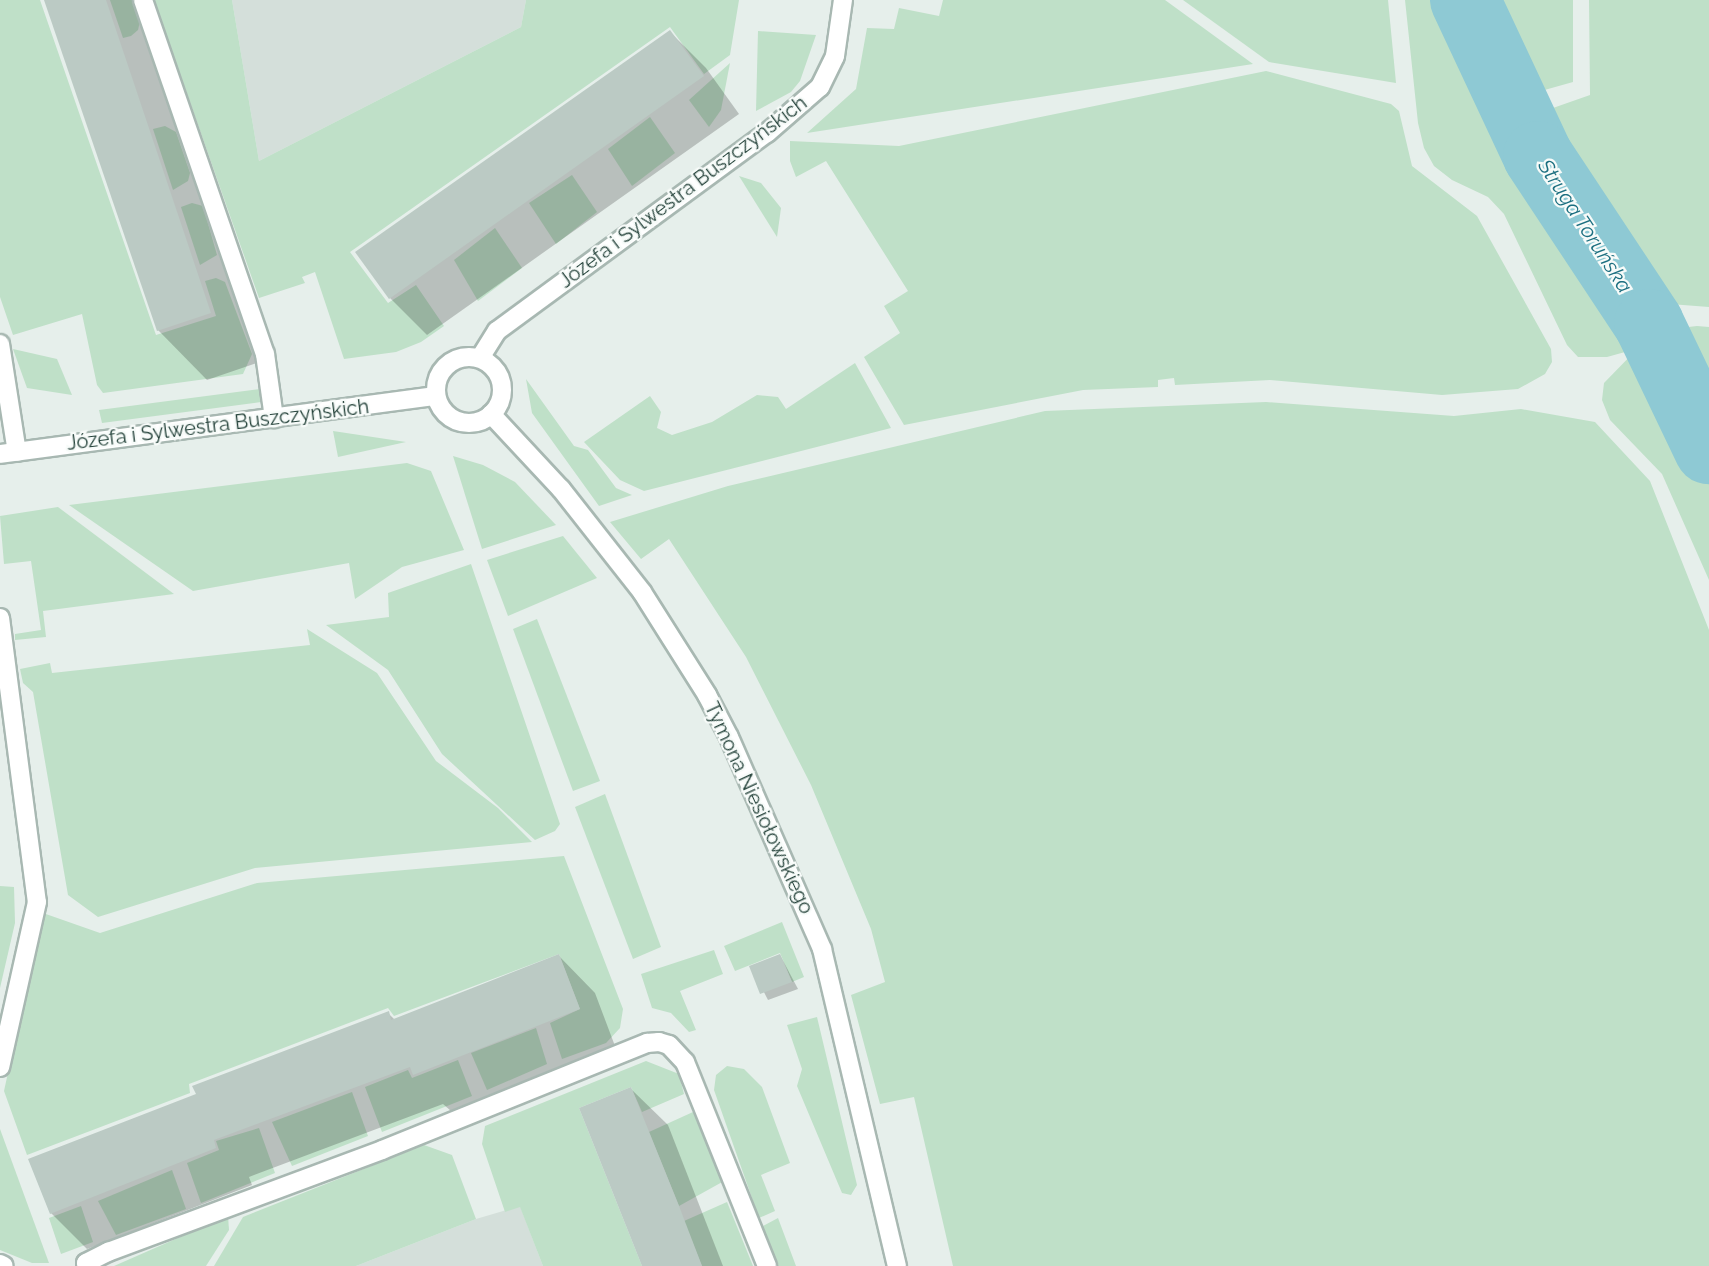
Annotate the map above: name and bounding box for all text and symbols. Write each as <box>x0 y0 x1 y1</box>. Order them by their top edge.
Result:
street label: Józefa i Sylwestra Buszczyńskich <box>554 91 812 293</box>
water label: Struga Toruńska <box>1532 154 1638 298</box>
street label: Józefa i Sylwestra Buszczyńskich <box>66 395 370 455</box>
street label: Tymona Niesiołowskiego <box>699 698 819 918</box>

